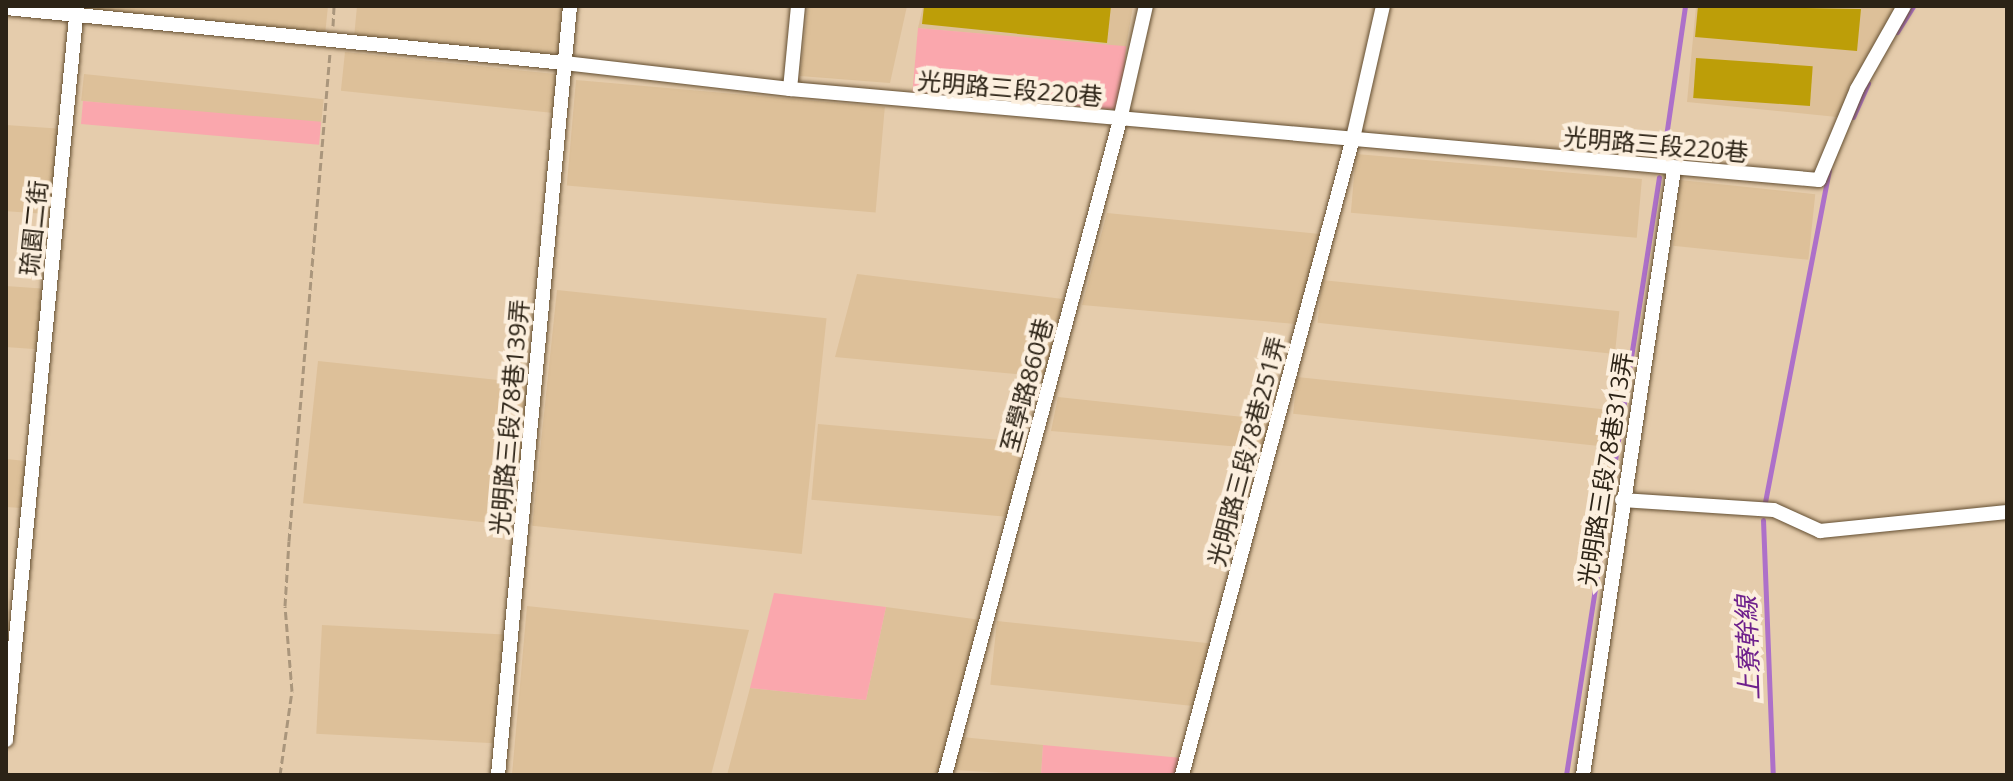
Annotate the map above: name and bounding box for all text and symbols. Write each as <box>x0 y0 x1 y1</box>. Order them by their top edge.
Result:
street label: 光明路三段220巷 <box>917 66 1103 110</box>
street label: 光明路三段220巷 <box>1563 122 1749 166</box>
street label: 琉園二街 <box>14 179 52 277</box>
street label: 光明路三段78巷139弄 <box>484 298 534 536</box>
street label: 至學路860巷 <box>994 315 1058 455</box>
street label: 光明路三段78巷251弄 <box>1201 333 1291 569</box>
street label: 光明路三段78巷313弄 <box>1572 350 1638 588</box>
water label: 上寮幹線 <box>1731 595 1765 701</box>

